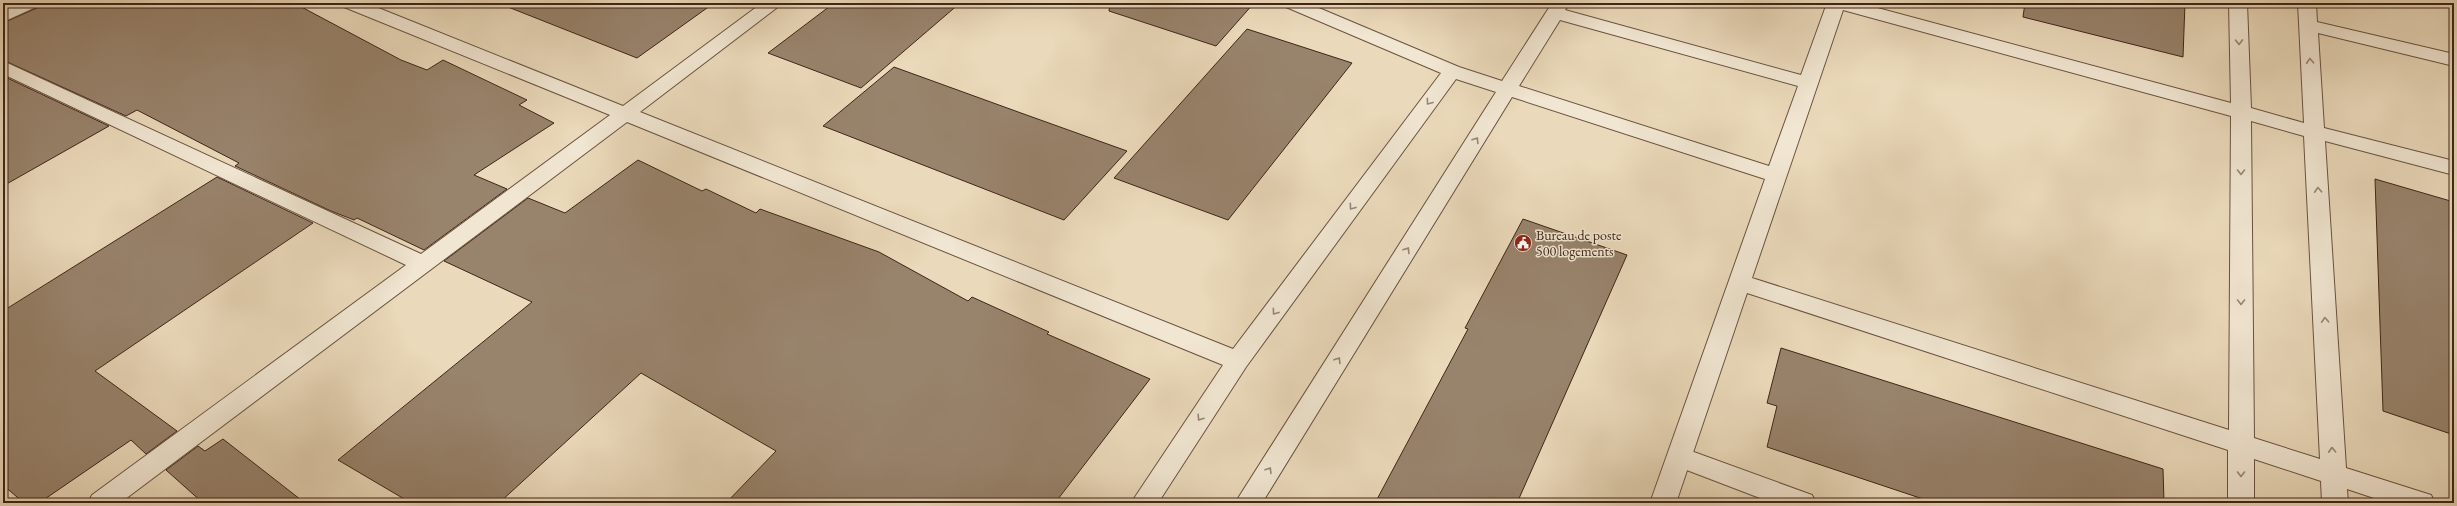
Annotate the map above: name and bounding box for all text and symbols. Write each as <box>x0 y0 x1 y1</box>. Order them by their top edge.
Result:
one-way arrow <box>2235 39 2243 45</box>
one-way arrow <box>2306 58 2315 64</box>
one-way arrow <box>1427 98 1434 105</box>
one-way arrow <box>1471 137 1478 144</box>
one-way arrow <box>2237 169 2245 175</box>
one-way arrow <box>2313 187 2322 193</box>
one-way arrow <box>1349 203 1356 210</box>
place label: Bureau de poste 500 logements <box>1536 226 1622 260</box>
public building icon: Bureau de poste 500 logements <box>1513 233 1533 253</box>
one-way arrow <box>1402 247 1410 254</box>
one-way arrow <box>2237 299 2245 305</box>
one-way arrow <box>1272 307 1279 314</box>
one-way arrow <box>2321 317 2329 323</box>
one-way arrow <box>1333 357 1340 364</box>
one-way arrow <box>1197 414 1205 421</box>
one-way arrow <box>2328 447 2337 453</box>
one-way arrow <box>1264 467 1271 474</box>
one-way arrow <box>2237 471 2245 477</box>

